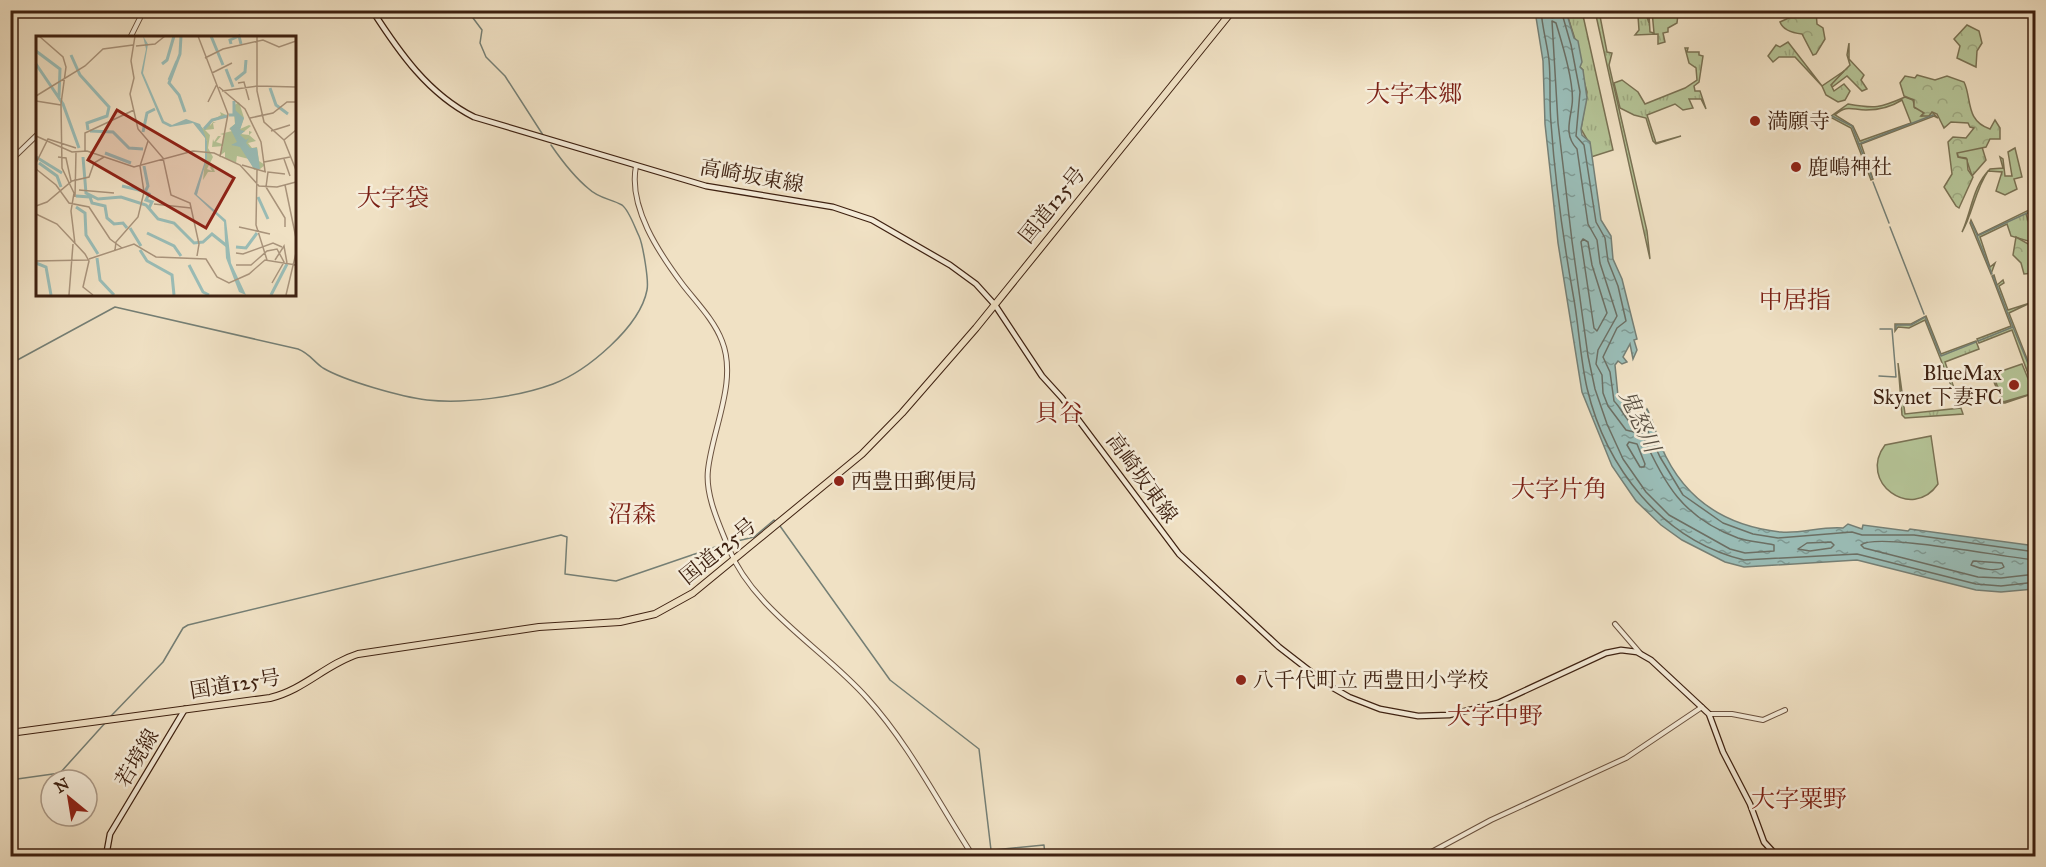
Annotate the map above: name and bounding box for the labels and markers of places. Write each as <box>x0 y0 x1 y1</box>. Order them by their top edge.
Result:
place label: 満願寺 <box>1767 108 1830 134</box>
marker: 満願寺 <box>1748 114 1762 128</box>
place label: 鹿嶋神社 <box>1808 154 1892 180</box>
marker: 鹿嶋神社 <box>1789 160 1803 174</box>
place label: BlueMax Skynet下妻FC <box>1873 360 2003 410</box>
marker: BlueMax Skynet下妻FC <box>2007 378 2021 392</box>
place label: 西豊田郵便局 <box>851 468 977 494</box>
marker: 西豊田郵便局 <box>832 474 846 488</box>
place label: 八千代町立 西豊田小学校 <box>1253 667 1489 693</box>
marker: 八千代町立 西豊田小学校 <box>1234 673 1248 687</box>

